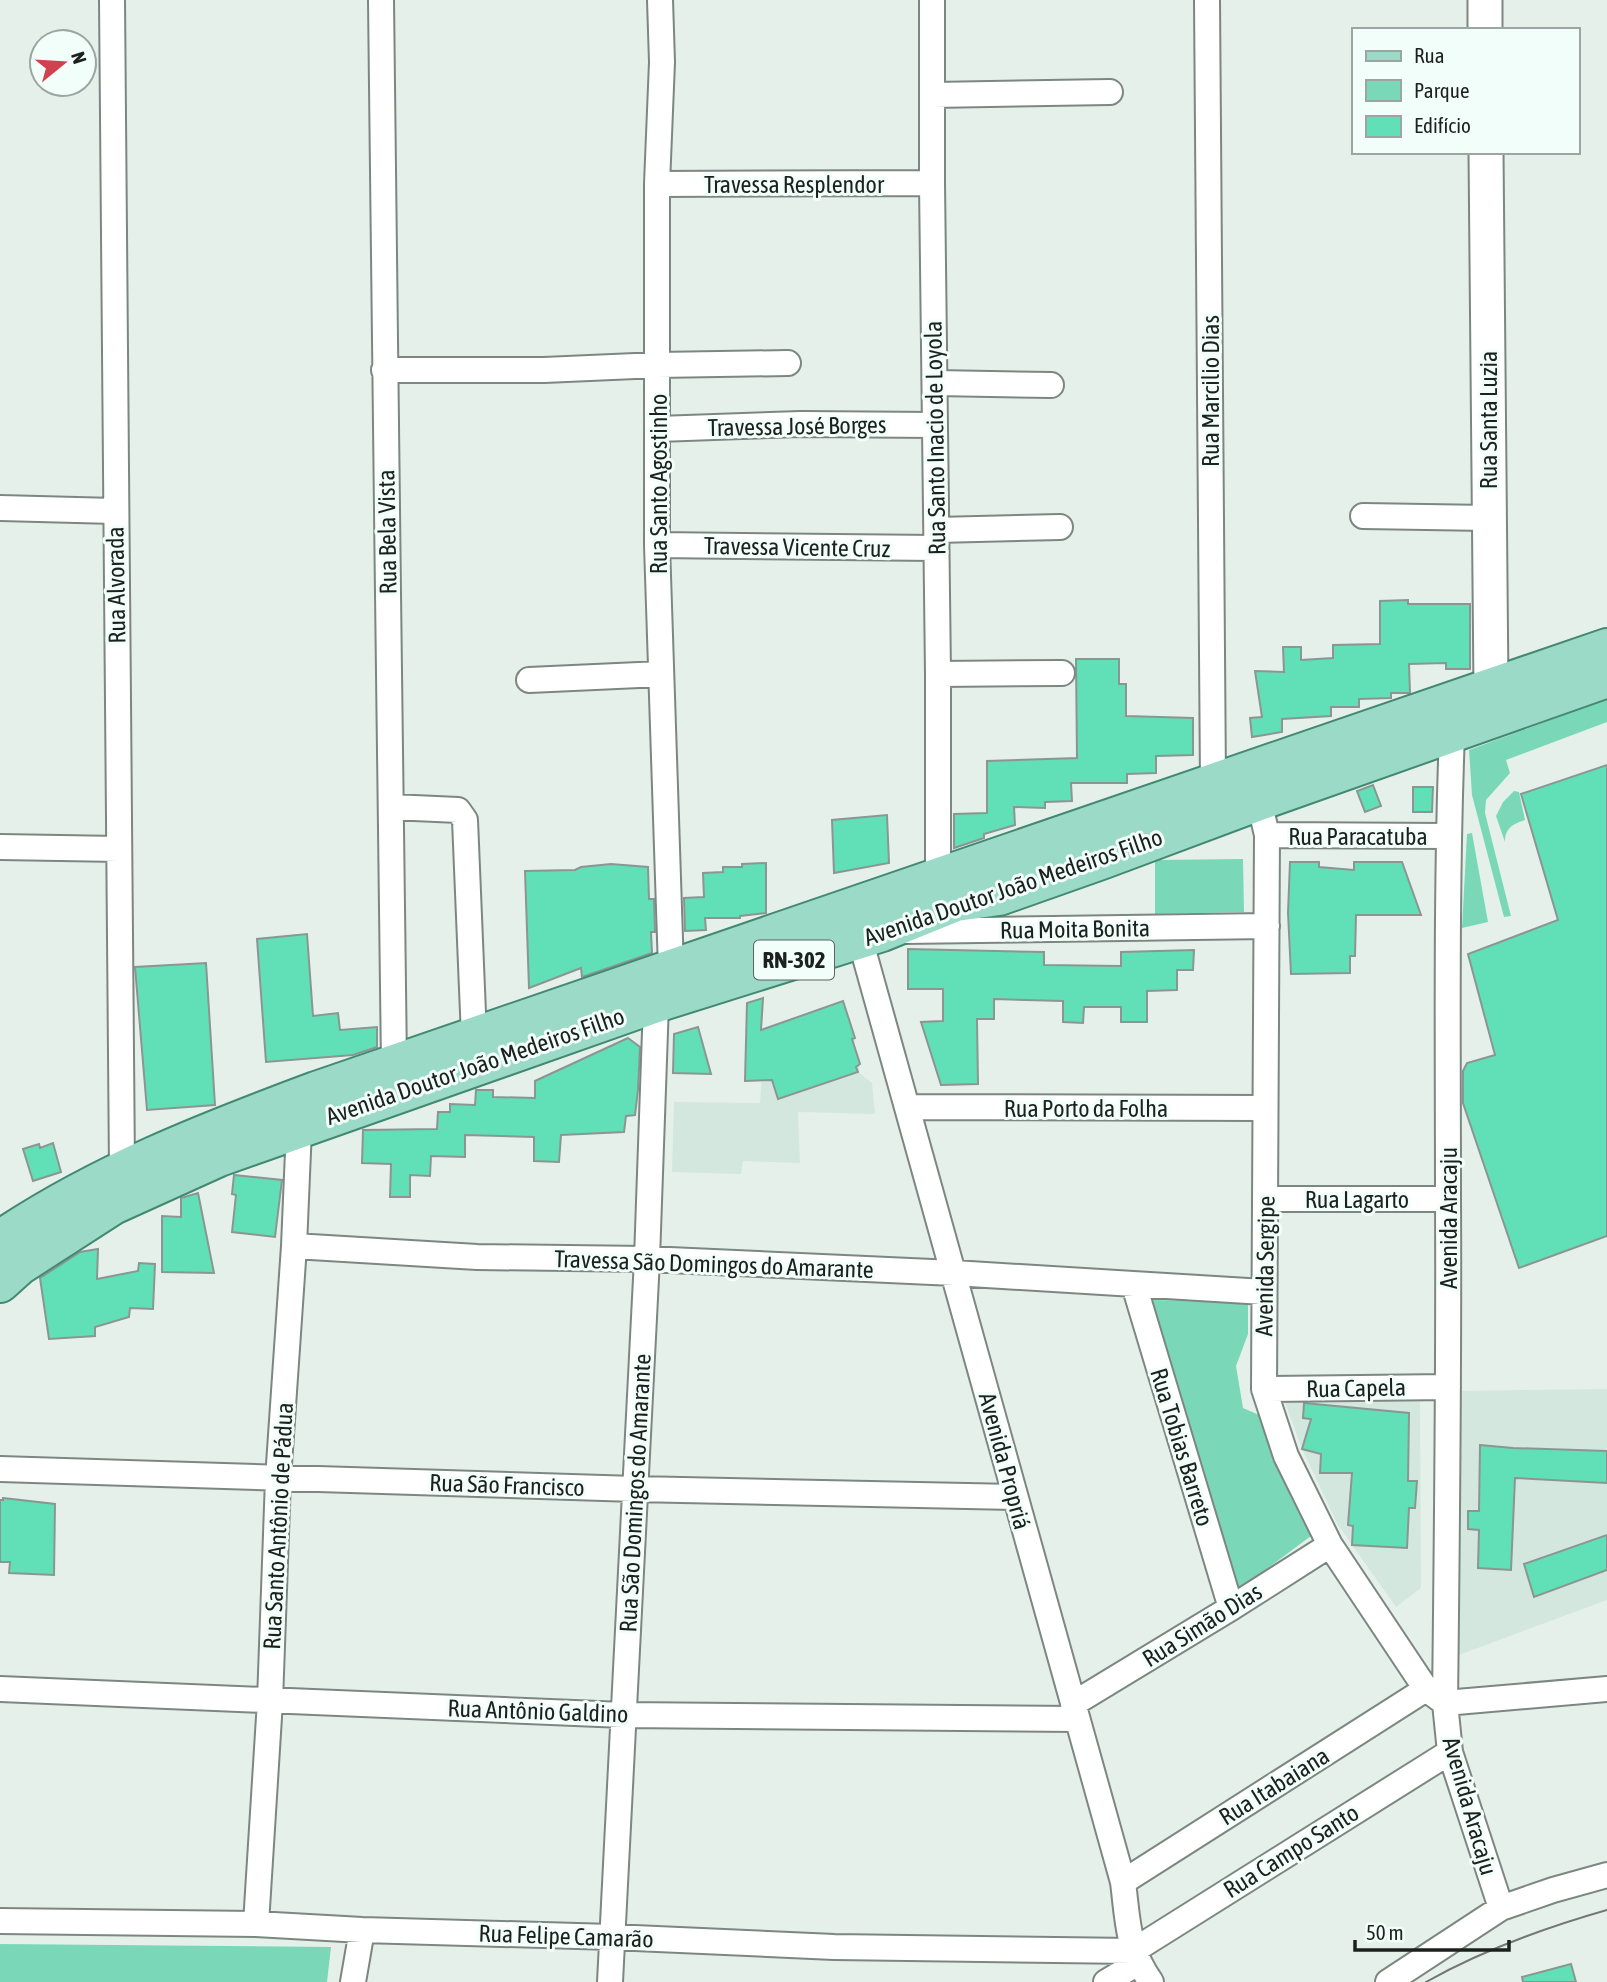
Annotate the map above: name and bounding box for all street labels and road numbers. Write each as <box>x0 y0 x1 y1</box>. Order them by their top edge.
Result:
street label: Travessa Resplendor <box>704 171 885 198</box>
street label: Rua Marcilio Dias <box>1197 315 1224 467</box>
street label: Rua Santo Inacio de Loyola <box>919 321 951 555</box>
street label: Rua Santa Luzia <box>1475 351 1502 489</box>
street label: Rua Santo Agostinho <box>645 394 672 574</box>
street label: Travessa José Borges <box>707 411 887 441</box>
street label: Rua Bela Vista <box>372 469 402 595</box>
street label: Rua Alvorada <box>101 526 131 644</box>
street label: Travessa Vicente Cruz <box>704 532 891 562</box>
street label: Avenida Doutor João Medeiros Filho <box>860 823 1166 951</box>
street label: Rua Paracatuba <box>1288 823 1428 850</box>
street label: Rua Moita Bonita <box>1000 914 1150 944</box>
road number: RN-302 <box>754 940 834 979</box>
street label: Avenida Doutor João Medeiros Filho <box>322 1002 628 1130</box>
street label: Rua Porto da Folha <box>1004 1095 1168 1122</box>
street label: Avenida Aracaju <box>1435 1147 1462 1289</box>
street label: Rua Lagarto <box>1305 1186 1409 1213</box>
street label: Avenida Sergipe <box>1250 1195 1280 1337</box>
street label: Travessa São Domingos do Amarante <box>554 1245 874 1283</box>
street label: Rua São Domingos do Amarante <box>614 1353 656 1633</box>
street label: Rua Tobias Barreto <box>1145 1365 1219 1529</box>
street label: Rua Capela <box>1306 1374 1406 1402</box>
street label: Avenida Propriá <box>974 1390 1036 1532</box>
street label: Rua Santo Antônio de Pádua <box>258 1402 298 1650</box>
street label: Rua São Francisco <box>429 1469 585 1501</box>
street label: Rua Simão Dias <box>1137 1578 1267 1672</box>
street label: Rua Antônio Galdino <box>447 1694 629 1728</box>
street label: Avenida Aracaju <box>1437 1734 1503 1878</box>
street label: Rua Itabaiana <box>1214 1742 1334 1830</box>
street label: Rua Campo Santo <box>1219 1799 1363 1903</box>
street label: Rua Felipe Camarão <box>478 1919 654 1953</box>

